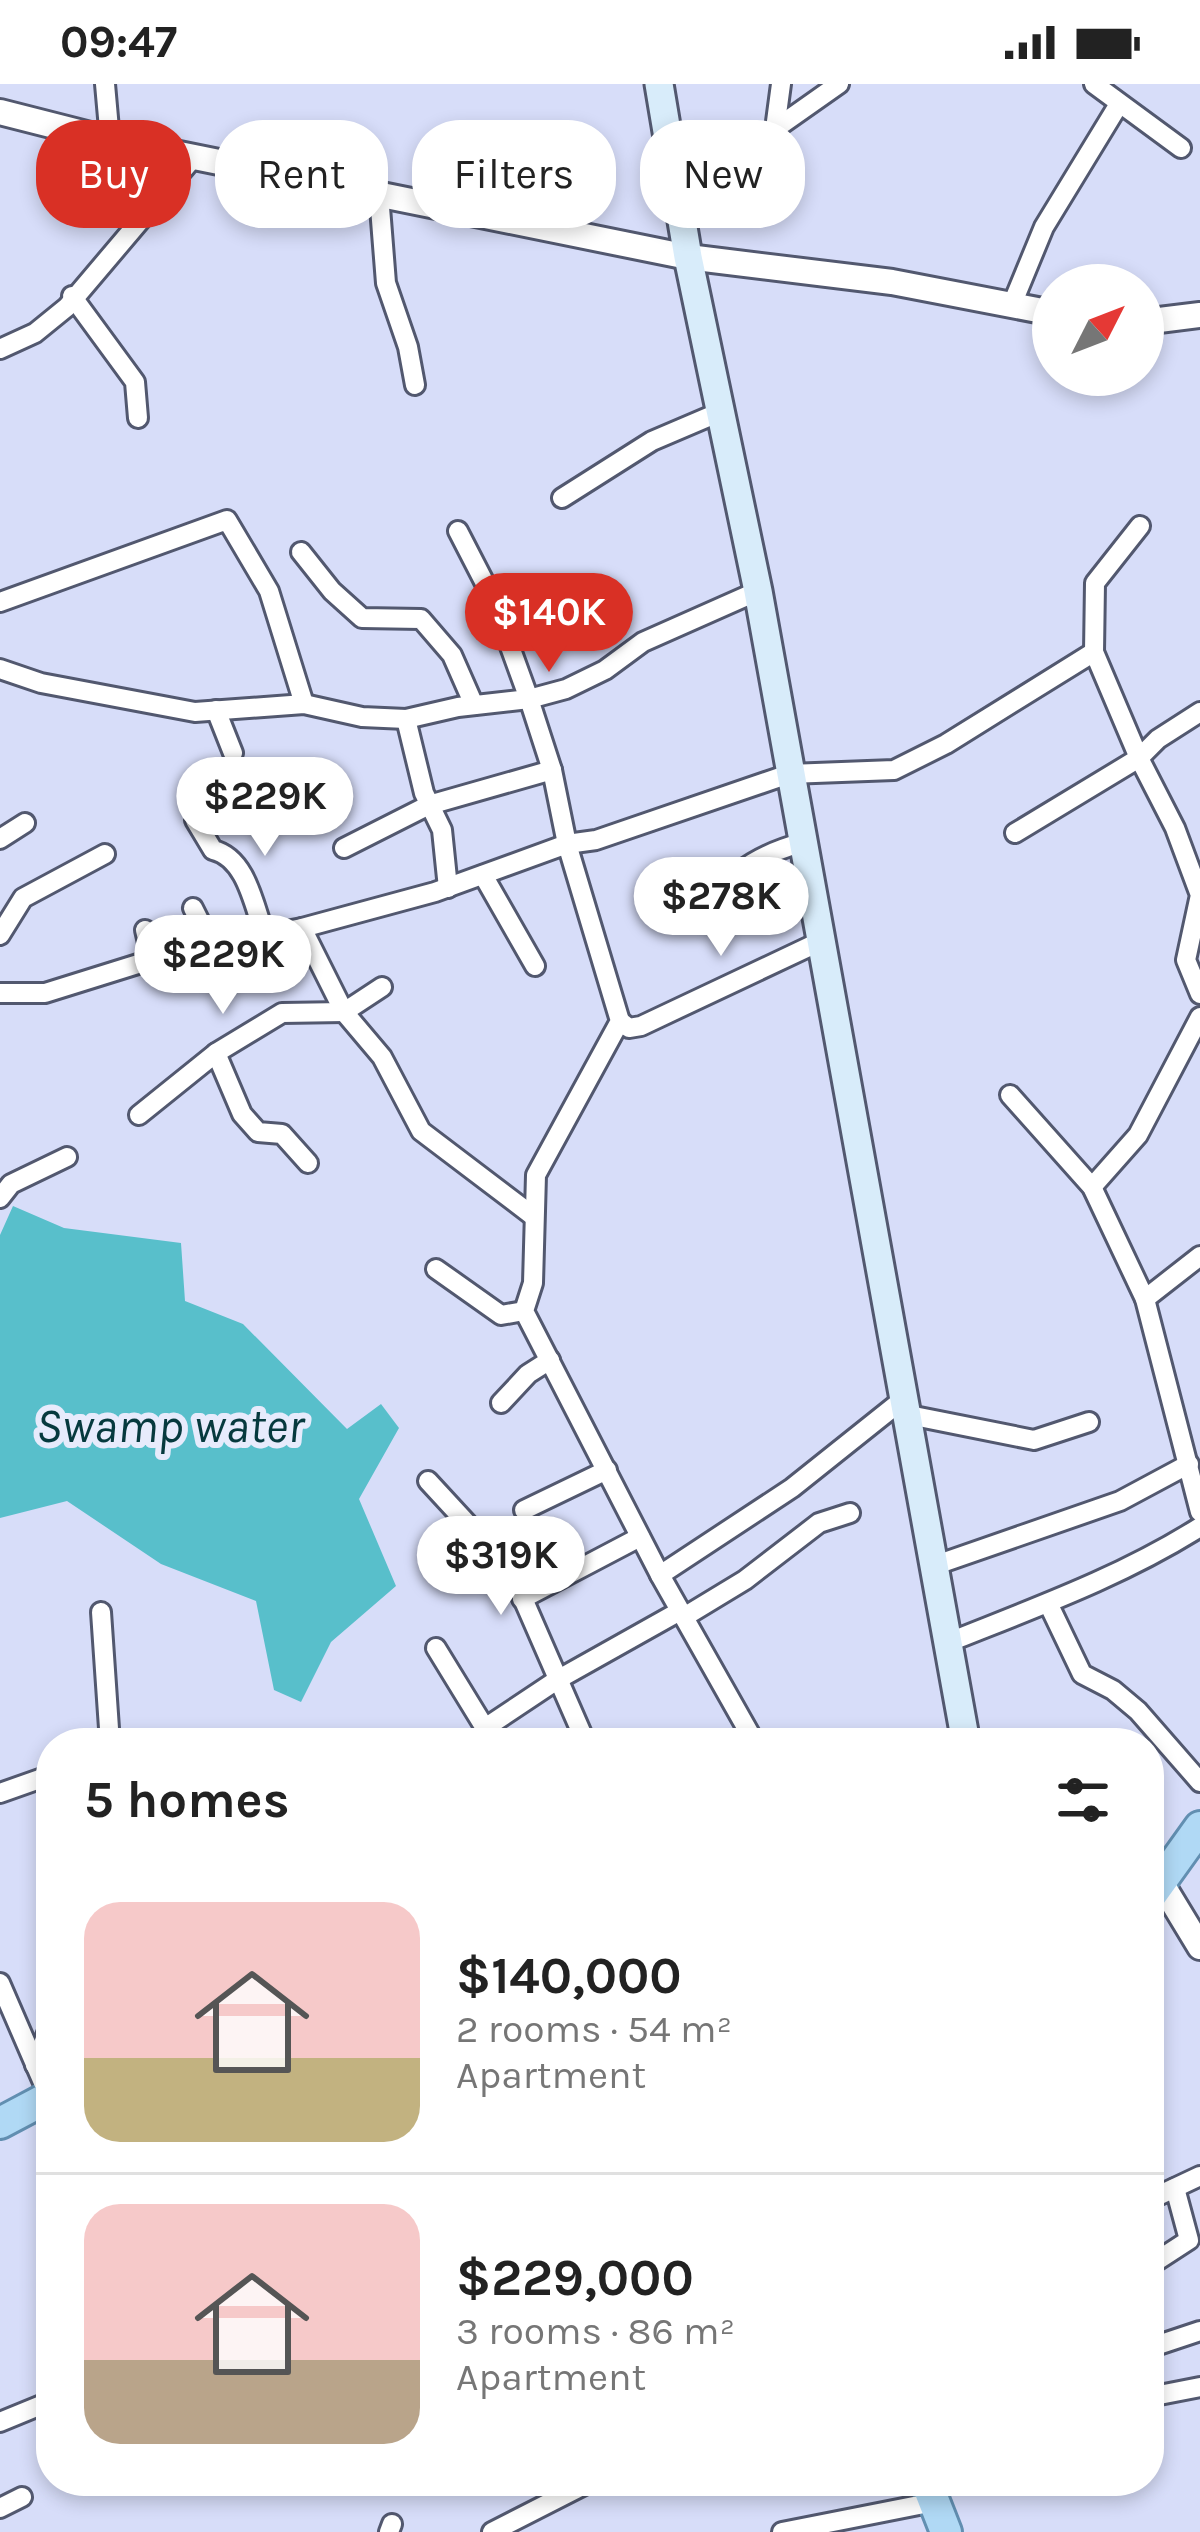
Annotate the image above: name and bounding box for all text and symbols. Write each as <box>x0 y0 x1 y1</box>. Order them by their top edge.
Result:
text: 09:47 <box>60 16 177 68</box>
chip: Buy <box>36 120 191 228</box>
chip: Rent <box>215 120 388 228</box>
chip: Filters <box>412 120 616 228</box>
chip: New <box>640 120 805 228</box>
north arrow <box>1032 264 1164 396</box>
map controls <box>1032 264 1164 396</box>
pin: $140K <box>465 573 633 675</box>
text: $140K <box>492 589 606 635</box>
pin: $229K <box>181 757 349 859</box>
text: $229K <box>203 773 327 819</box>
pin: $278K <box>637 857 805 959</box>
text: $278K <box>661 873 781 919</box>
pin: $229K <box>139 915 307 1017</box>
text: $229K <box>161 931 285 977</box>
water label: Swamp water <box>36 1398 306 1454</box>
pin: $319K <box>417 1516 585 1618</box>
text: $319K <box>444 1532 558 1578</box>
icon: filters <box>1050 1767 1116 1833</box>
text: 5 homes <box>84 1770 290 1830</box>
text: $140,000 <box>456 1946 682 2006</box>
icon: home <box>180 1950 324 2094</box>
text: 2 rooms · 54 m² <box>456 2006 732 2052</box>
text: Apartment <box>456 2052 646 2098</box>
text: $229,000 <box>456 2248 694 2308</box>
icon: home <box>180 2252 324 2396</box>
text: 3 rooms · 86 m² <box>456 2308 735 2354</box>
text: Apartment <box>456 2354 646 2400</box>

